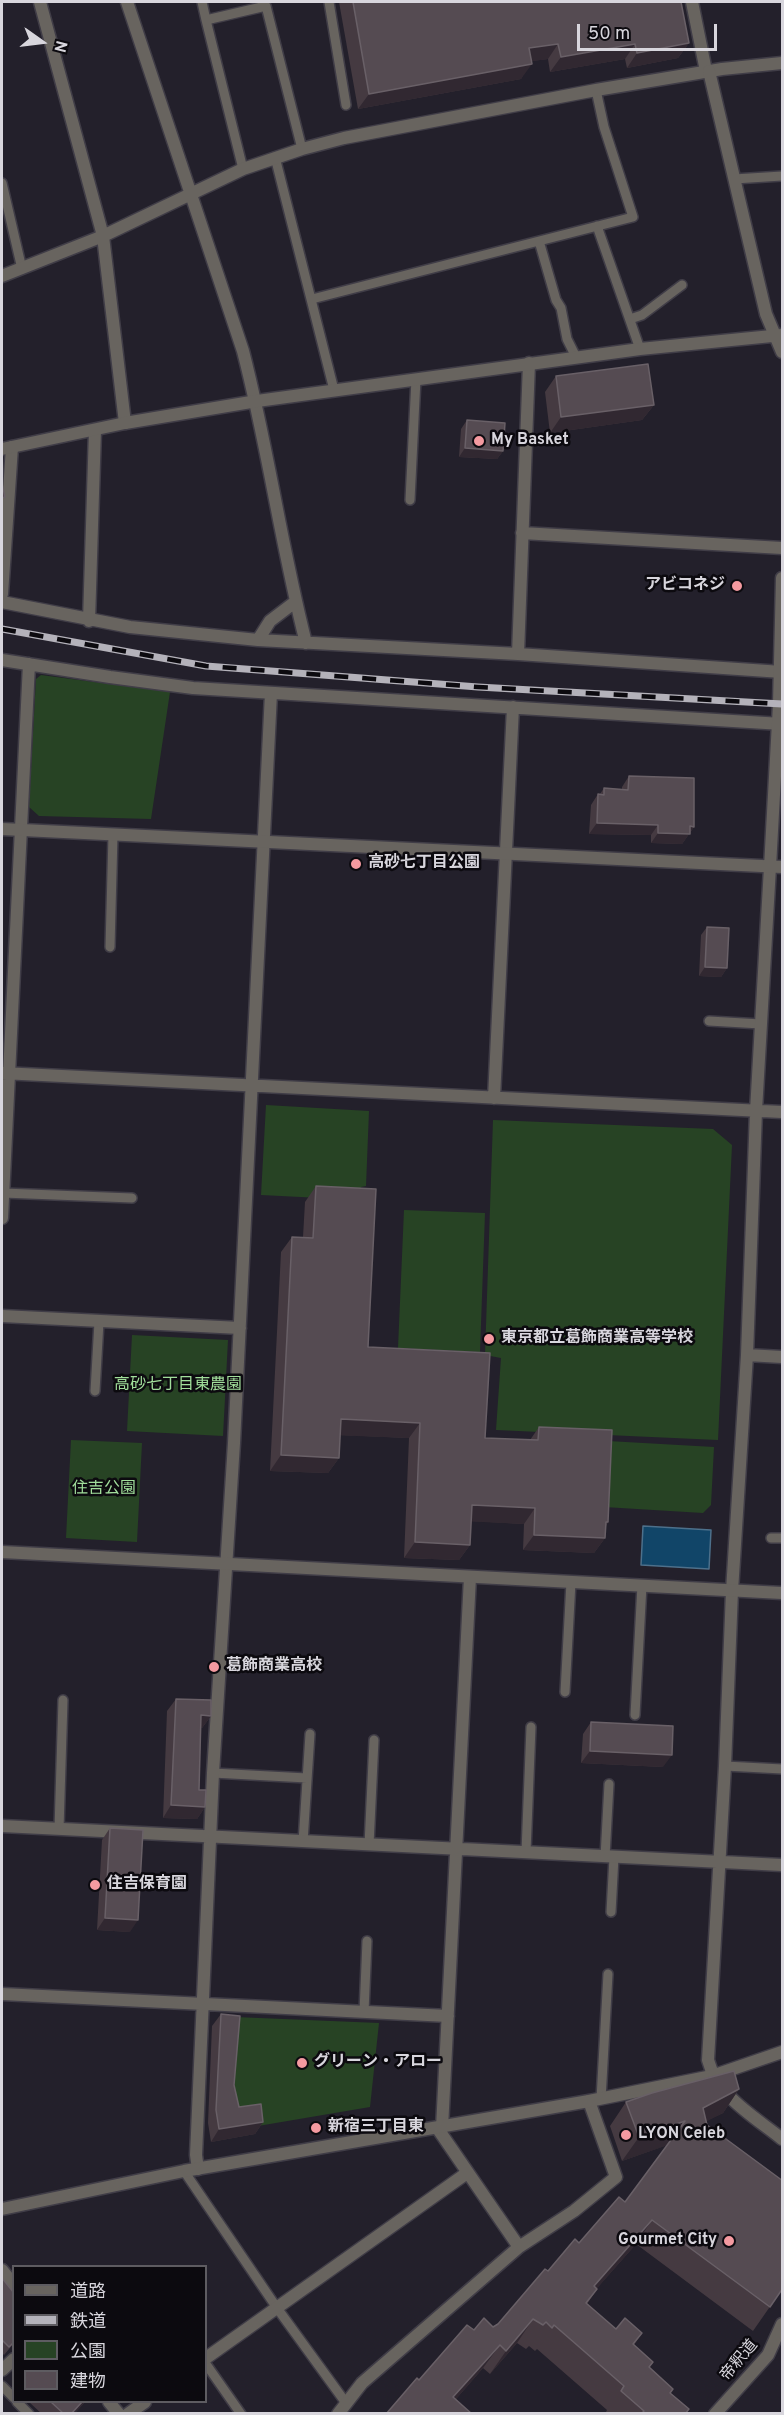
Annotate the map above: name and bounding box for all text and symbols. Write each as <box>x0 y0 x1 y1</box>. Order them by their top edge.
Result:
north arrow <box>12 12 72 72</box>
scale bar <box>580 12 720 50</box>
text: 50 m <box>588 23 630 46</box>
text: N <box>48 38 71 54</box>
place label: My Basket <box>491 431 569 451</box>
marker: My Basket <box>472 434 486 448</box>
place label: アビコネジ <box>645 576 725 596</box>
marker: アビコネジ <box>730 579 744 593</box>
place label: 高砂七丁目公園 <box>368 854 480 874</box>
marker: 高砂七丁目公園 <box>349 857 363 871</box>
place label: 東京都立葛飾商業高等学校 <box>501 1329 693 1349</box>
marker: 東京都立葛飾商業高等学校 <box>482 1332 496 1346</box>
park label: 高砂七丁目東農園 <box>114 1376 242 1396</box>
park label: 住吉公園 <box>72 1480 136 1500</box>
place label: 葛飾商業高校 <box>226 1657 322 1677</box>
marker: 葛飾商業高校 <box>207 1660 221 1674</box>
place label: 住吉保育園 <box>107 1875 187 1895</box>
marker: 住吉保育園 <box>88 1878 102 1892</box>
place label: グリーン・アロー <box>314 2053 442 2073</box>
marker: グリーン・アロー <box>295 2056 309 2070</box>
place label: 新宿三丁目東 <box>328 2118 424 2138</box>
marker: 新宿三丁目東 <box>309 2121 323 2135</box>
place label: LYON Celeb <box>638 2125 725 2145</box>
marker: LYON Celeb <box>619 2128 633 2142</box>
place label: Gourmet City <box>618 2231 717 2251</box>
marker: Gourmet City <box>722 2234 736 2248</box>
legend <box>12 2265 207 2403</box>
text: 道路 <box>70 2281 106 2304</box>
text: 鉄道 <box>70 2311 106 2334</box>
street label: 帝釈道 <box>717 2336 763 2386</box>
text: 公園 <box>70 2341 106 2364</box>
text: 建物 <box>70 2371 106 2394</box>

